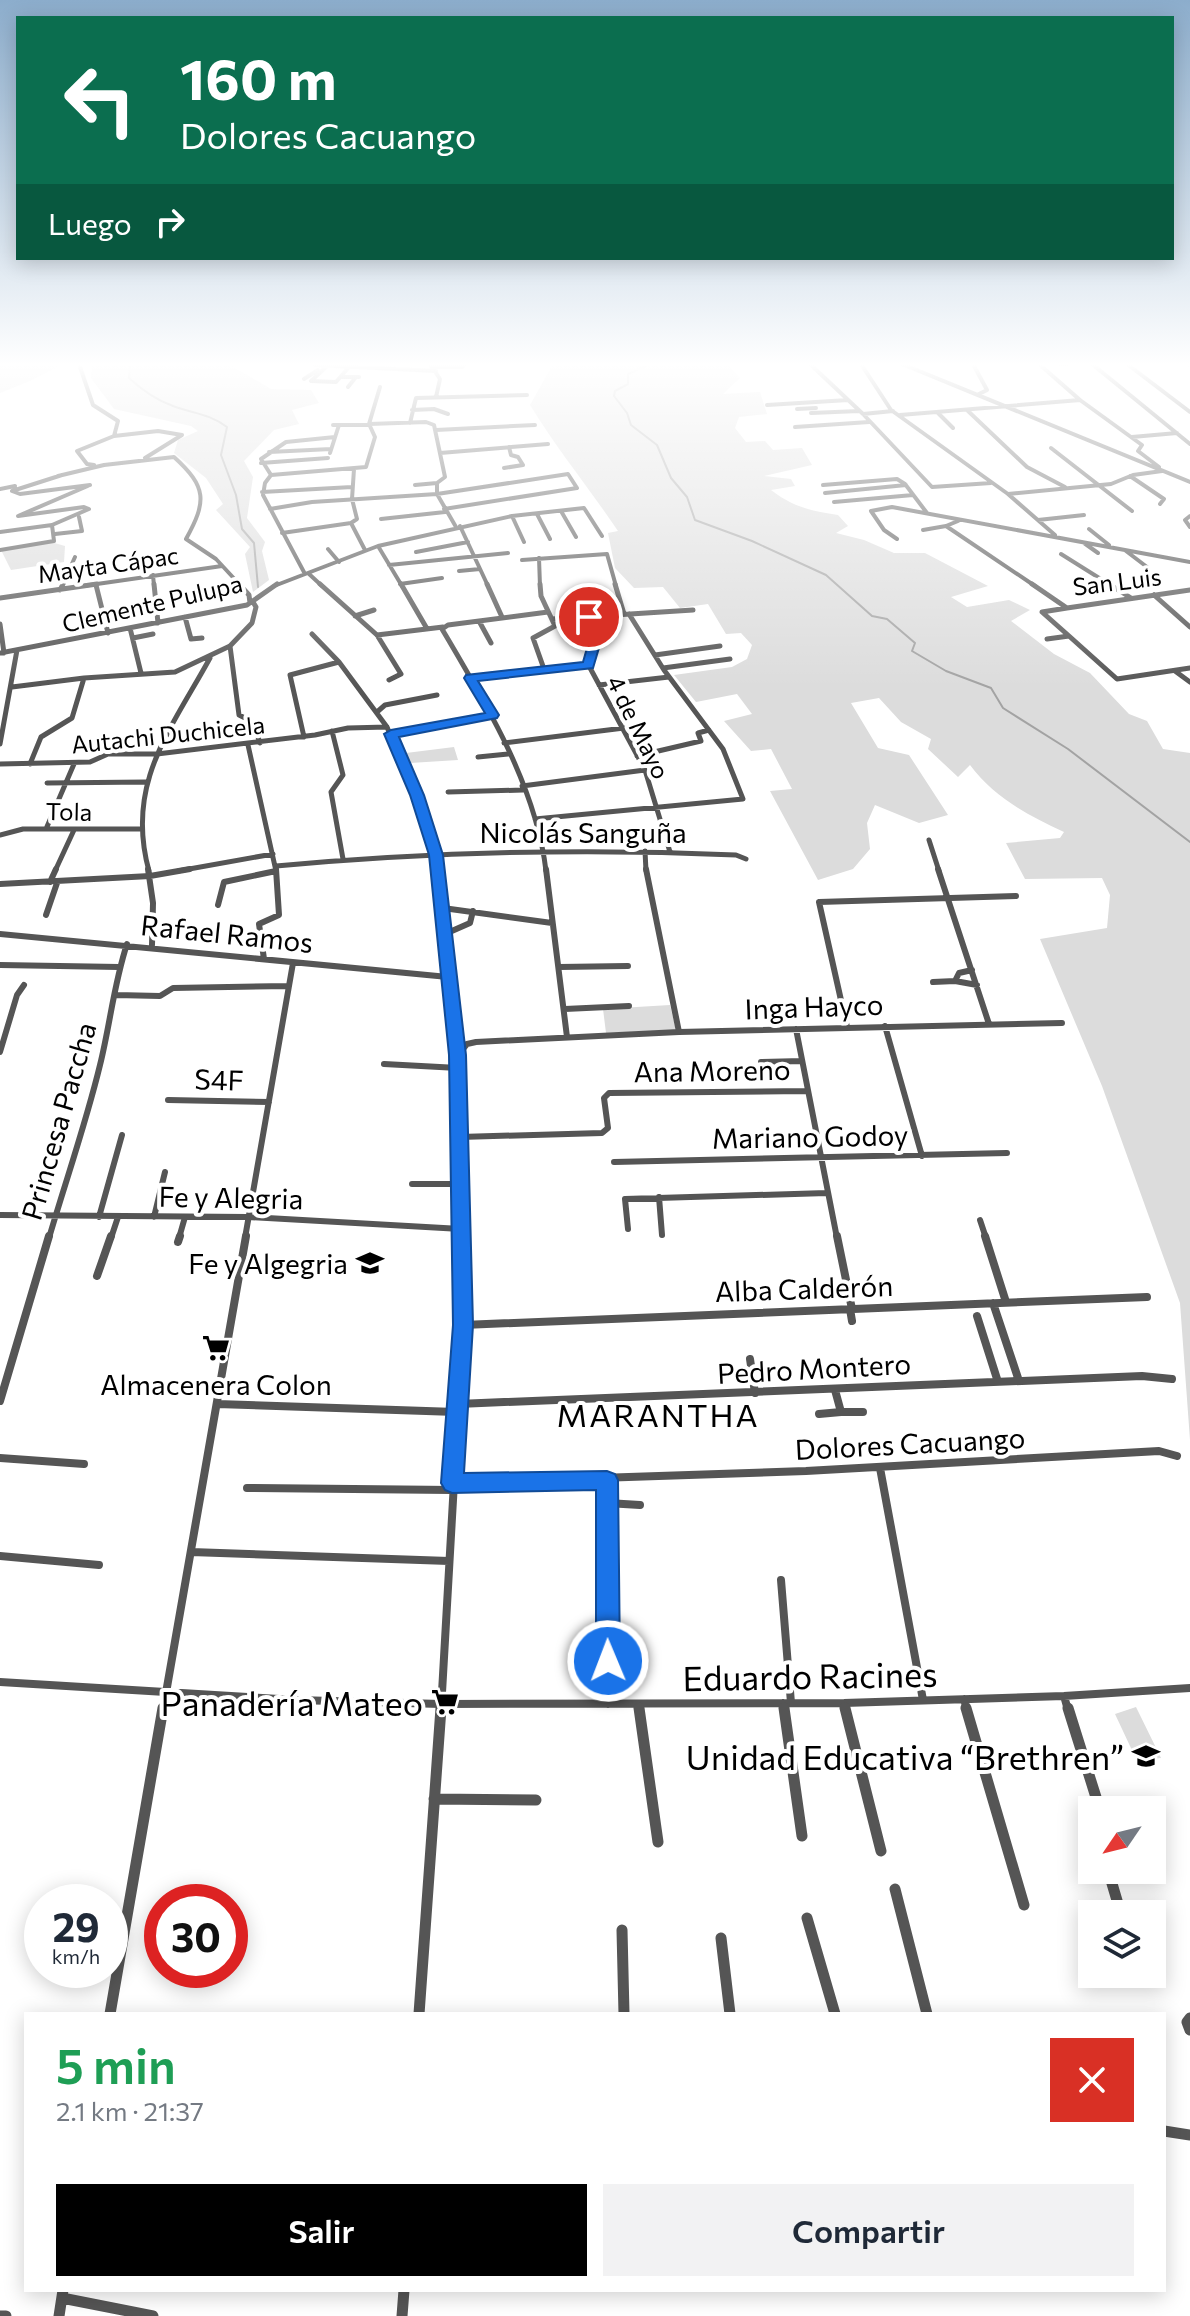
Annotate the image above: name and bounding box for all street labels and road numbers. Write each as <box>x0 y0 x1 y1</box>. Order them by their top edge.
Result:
street label: Mayta Cápac <box>36 540 180 588</box>
street label: San Luis <box>1071 561 1163 601</box>
street label: Clemente Pulupa <box>59 568 245 638</box>
street label: 4 de Mayo <box>602 671 676 783</box>
street label: Autachi Duchicela <box>70 709 266 759</box>
street label: Tola <box>45 796 93 826</box>
street label: Nicolás Sanguña <box>479 815 687 849</box>
street label: Rafael Ramos <box>139 907 315 959</box>
street label: Inga Hayco <box>744 987 884 1025</box>
street label: Princesa Paccha <box>14 1018 102 1224</box>
street label: Ana Moreno <box>633 1052 791 1088</box>
street label: S4F <box>194 1061 244 1097</box>
street label: Mariano Godoy <box>711 1117 909 1155</box>
street label: Fe y Alegria <box>158 1179 304 1215</box>
street label: Alba Calderón <box>714 1268 894 1308</box>
street label: Pedro Montero <box>716 1346 912 1390</box>
street label: Dolores Cacuango <box>794 1420 1026 1466</box>
street label: Eduardo Racines <box>682 1652 938 1698</box>

